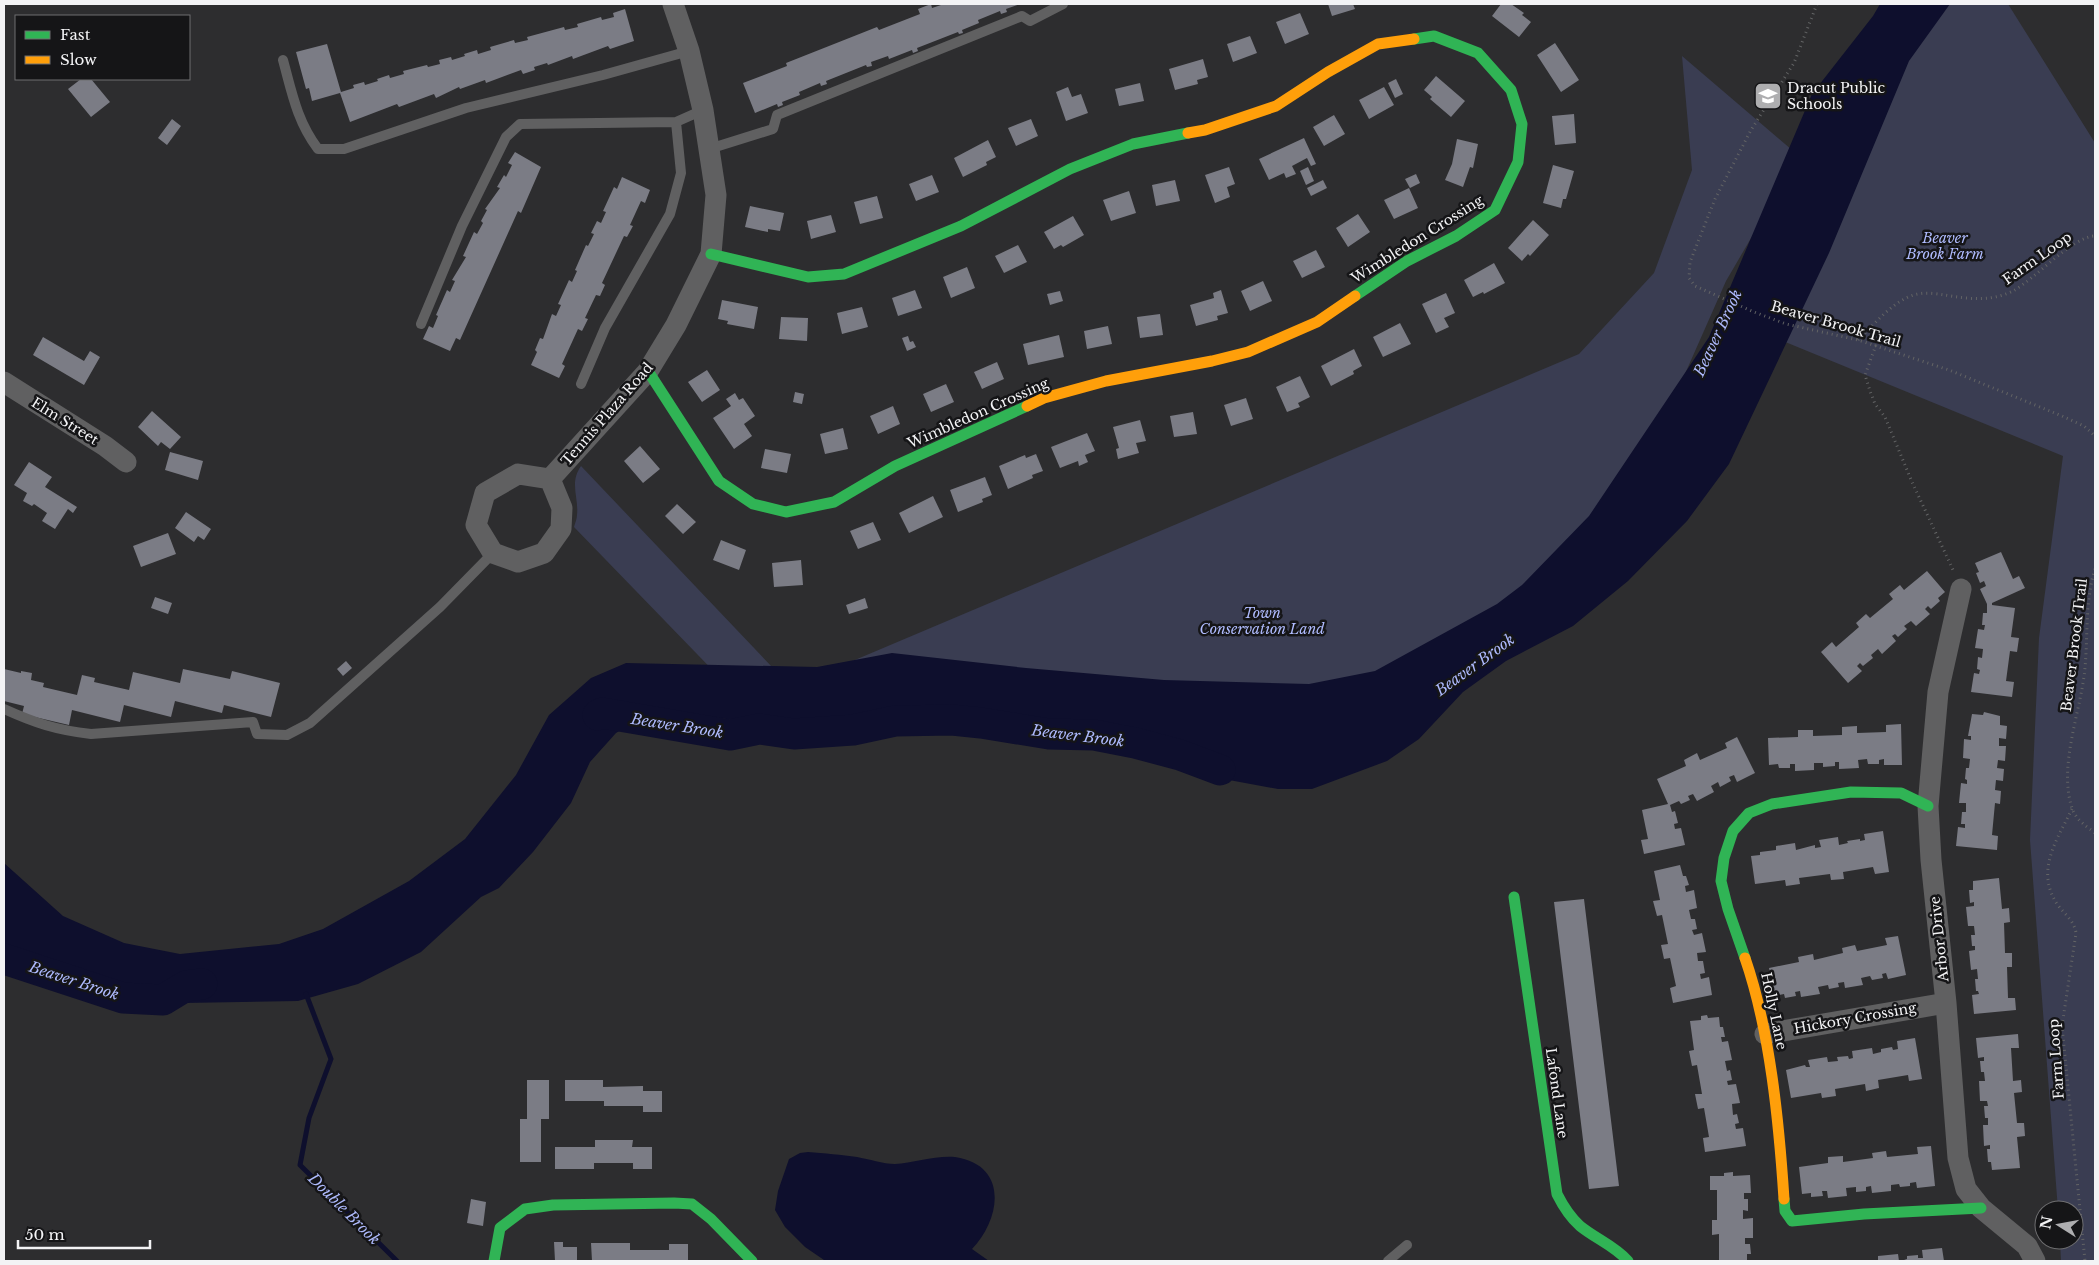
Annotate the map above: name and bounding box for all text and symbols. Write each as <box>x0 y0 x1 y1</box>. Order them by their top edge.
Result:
legend <box>15 15 190 80</box>
text: Fast <box>60 25 91 44</box>
text: Slow <box>60 50 97 69</box>
place label: Dracut Public Schools <box>1787 79 1885 113</box>
school or university icon: Dracut Public Schools <box>1753 81 1783 111</box>
street label: Wimbledon Crossing <box>1347 191 1487 288</box>
street label: Farm Loop <box>1999 228 2075 288</box>
park label: Beaver Brook Farm <box>1905 229 1984 263</box>
water label: Beaver Brook <box>1689 287 1746 380</box>
street label: Beaver Brook Trail <box>1769 297 1904 351</box>
street label: Tennis Plaza Road <box>557 358 657 469</box>
street label: Wimbledon Crossing <box>904 374 1052 453</box>
street label: Elm Street <box>28 393 103 449</box>
street label: Beaver Brook Trail <box>2057 577 2091 713</box>
park label: Town Conservation Land <box>1199 604 1325 638</box>
water label: Beaver Brook <box>1431 629 1518 700</box>
water label: Beaver Brook <box>629 709 725 742</box>
water label: Beaver Brook <box>1030 720 1126 751</box>
street label: Arbor Drive <box>1926 895 1953 984</box>
water label: Beaver Brook <box>26 957 121 1004</box>
street label: Holly Lane <box>1757 971 1791 1051</box>
street label: Hickory Crossing <box>1792 998 1918 1038</box>
street label: Farm Loop <box>2044 1018 2068 1100</box>
street label: Lafond Lane <box>1542 1046 1572 1140</box>
water label: Double Brook <box>304 1168 384 1249</box>
north arrow <box>2034 1200 2084 1250</box>
text: N <box>2036 1214 2056 1231</box>
scale bar <box>18 1218 150 1250</box>
text: 50 m <box>25 1225 65 1244</box>

